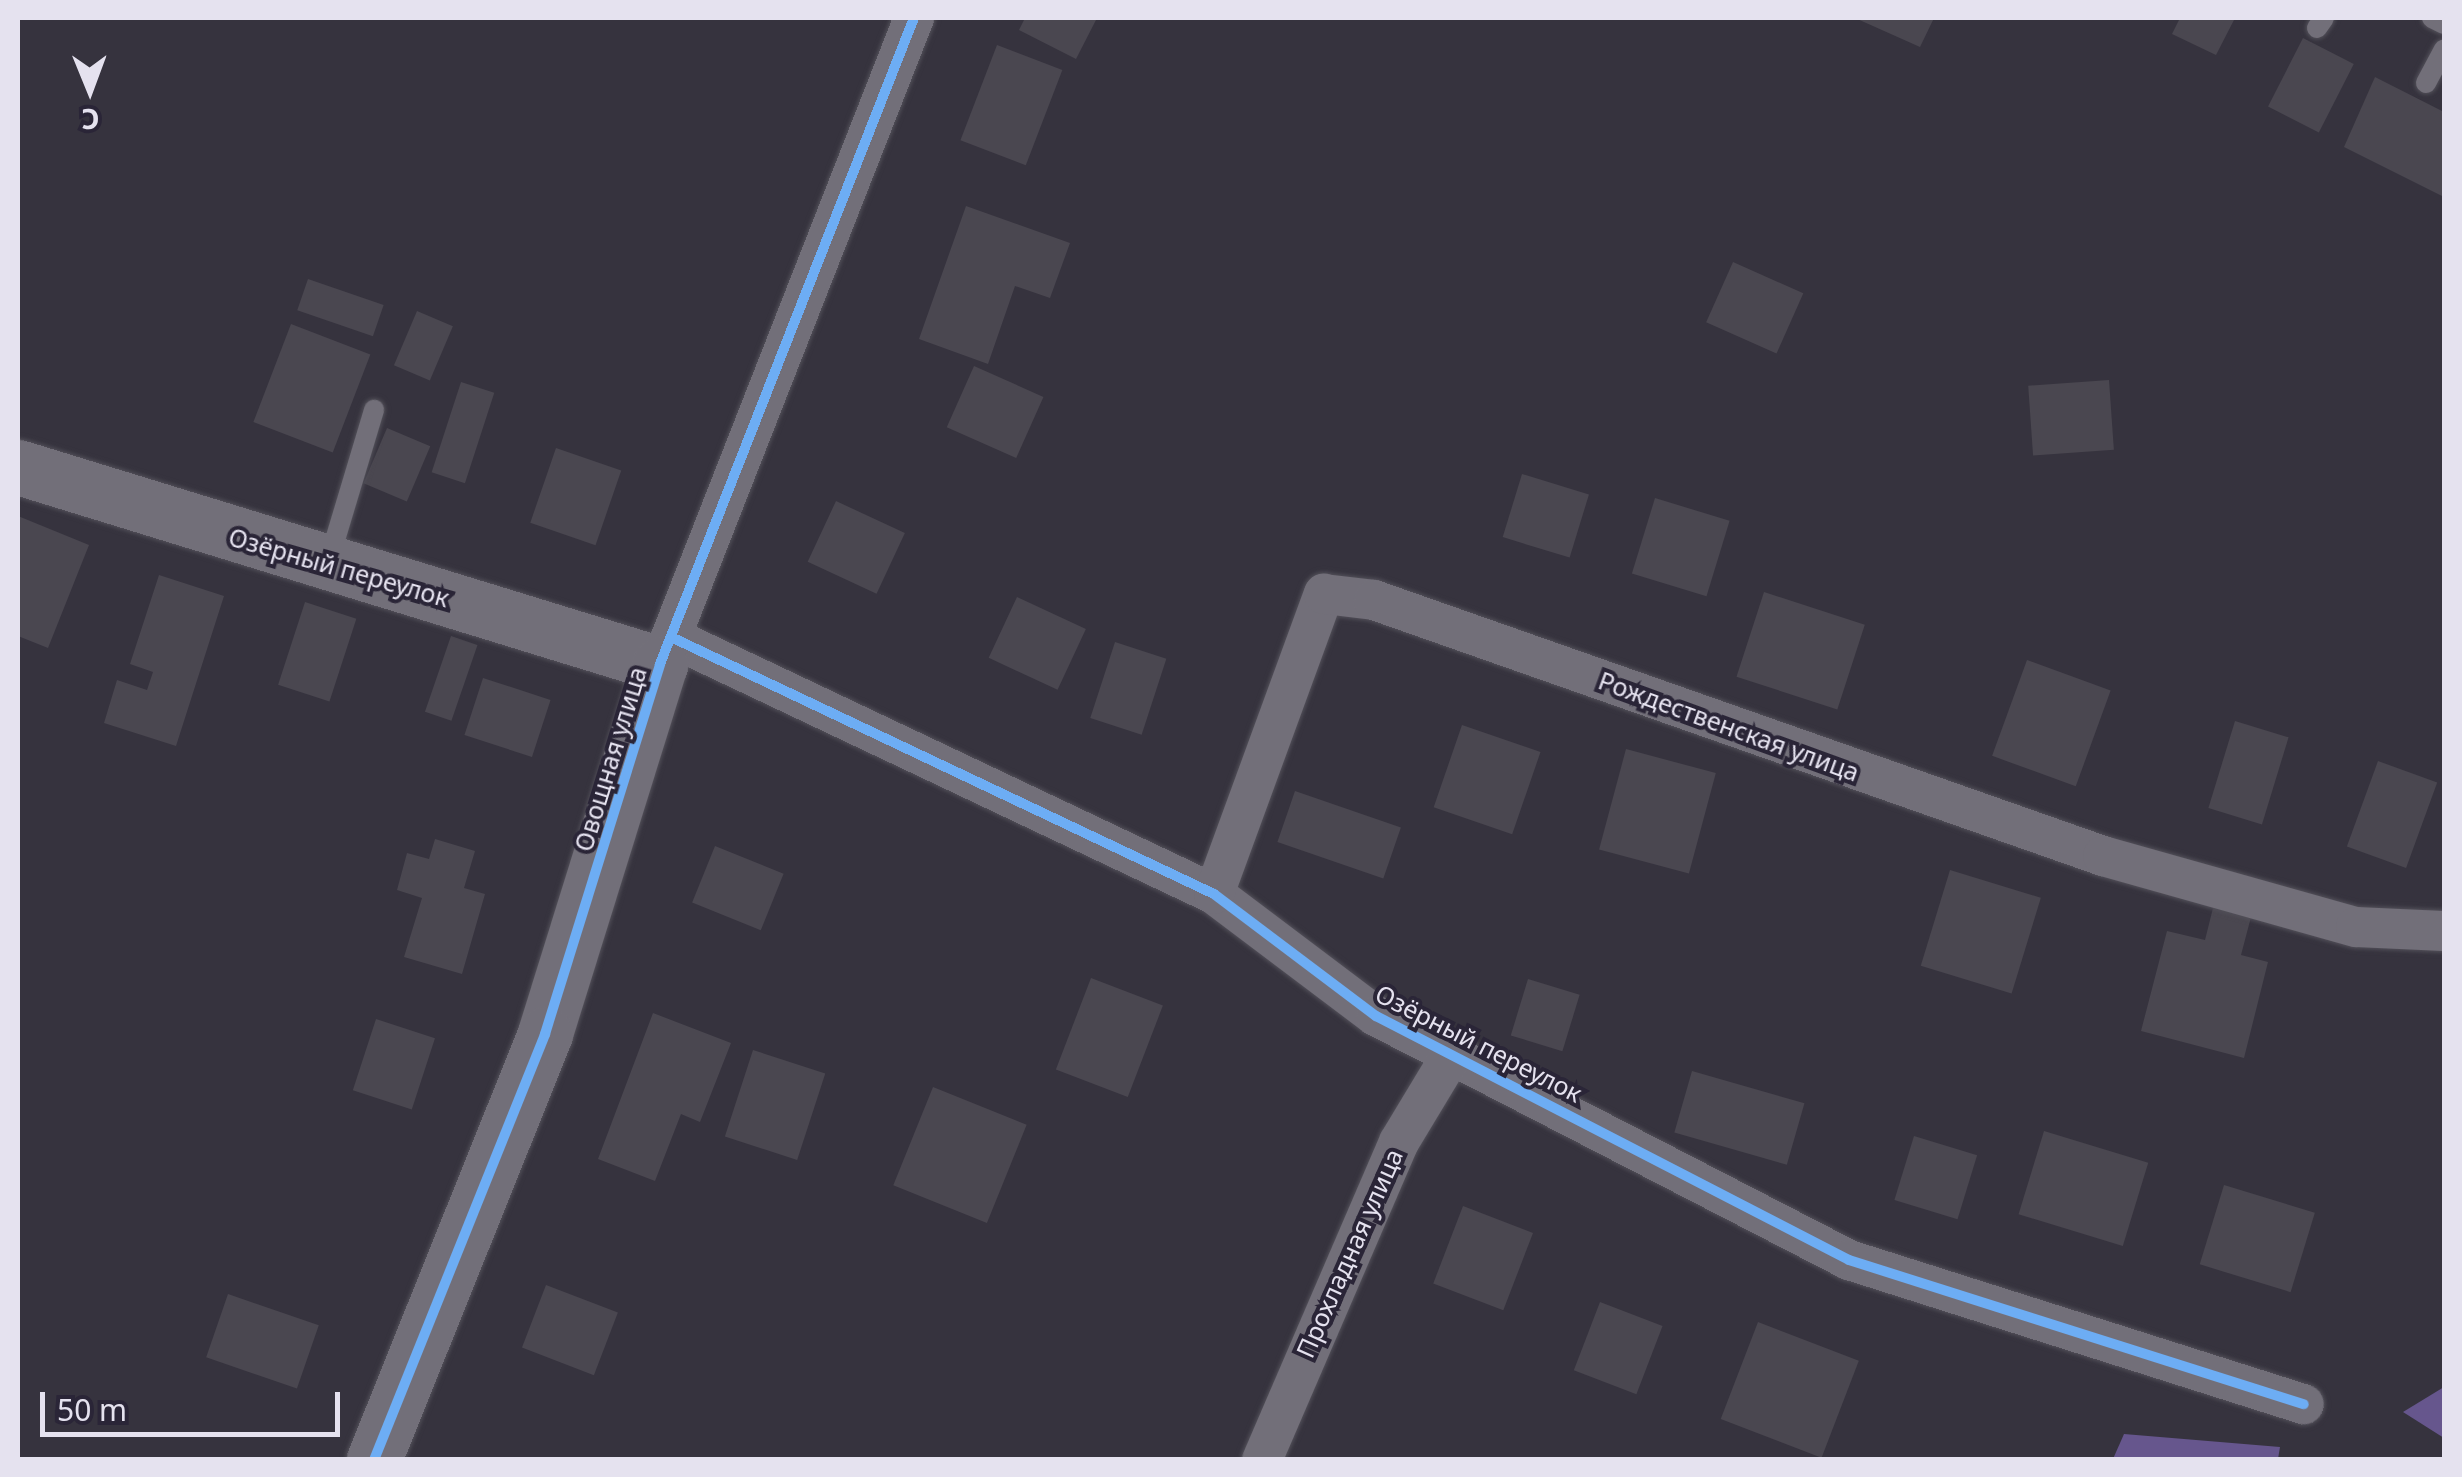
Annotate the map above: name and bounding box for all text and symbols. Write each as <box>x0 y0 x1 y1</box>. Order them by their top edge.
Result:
north arrow <box>40 40 140 140</box>
text: С <box>81 101 100 139</box>
street label: Озёрный переулок <box>225 521 453 613</box>
street label: Овощная улица <box>568 663 652 855</box>
street label: Рождественская улица <box>1595 665 1863 787</box>
street label: Озёрный переулок <box>1371 978 1587 1108</box>
street label: Прохладная улица <box>1289 1144 1409 1362</box>
scale bar <box>45 1372 345 1434</box>
text: 50 m <box>57 1389 127 1430</box>

